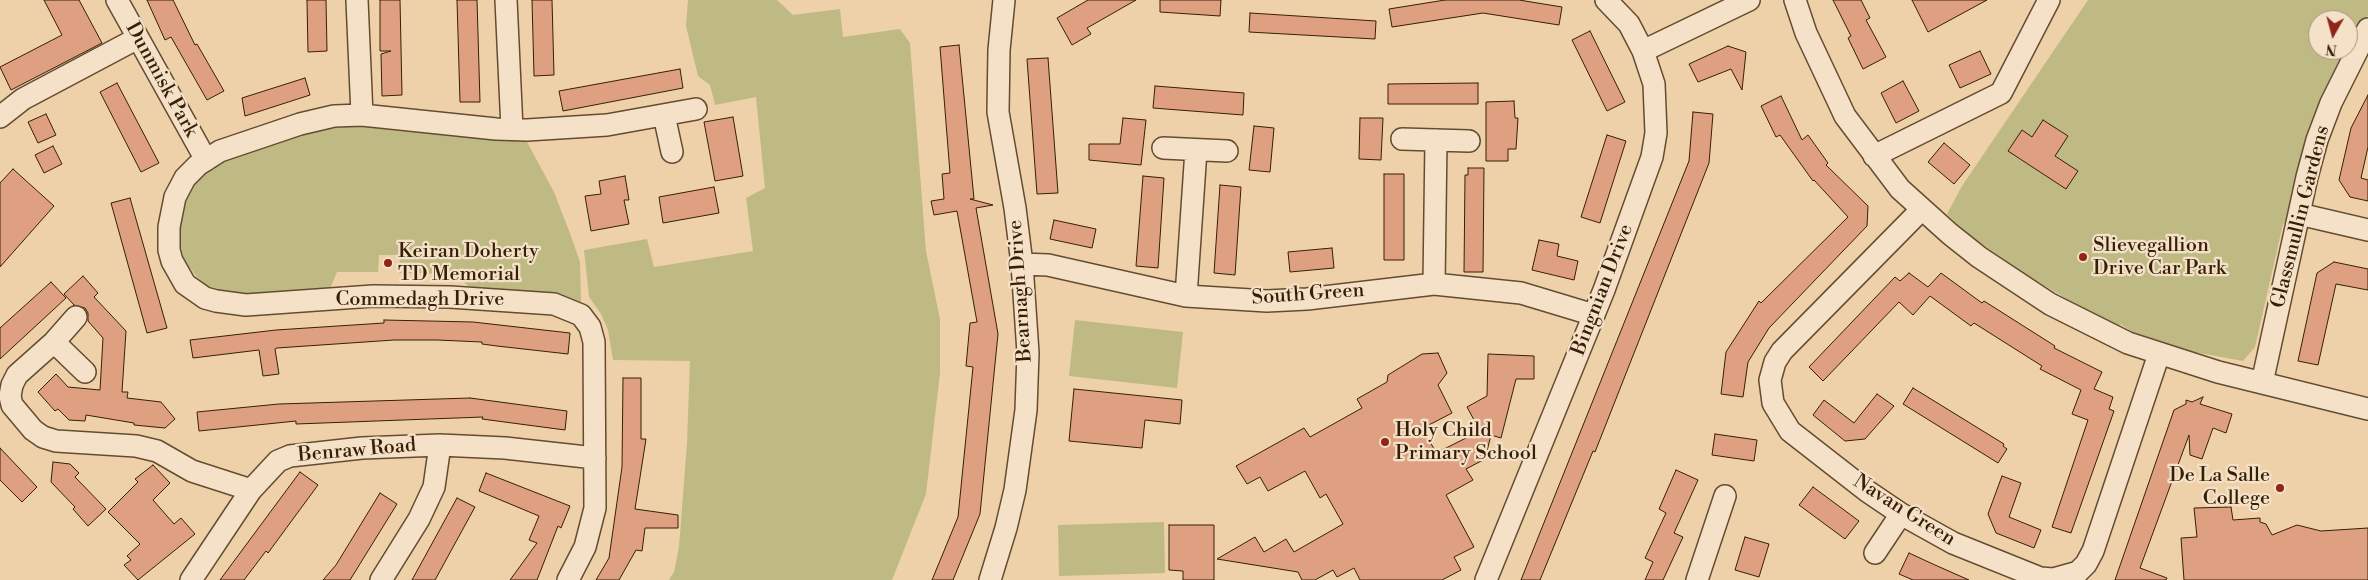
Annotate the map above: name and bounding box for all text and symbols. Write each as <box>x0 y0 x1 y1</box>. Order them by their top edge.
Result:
north arrow <box>2308 10 2358 60</box>
street label: Dunmisk Park <box>120 18 202 142</box>
text: N <box>2325 39 2338 59</box>
street label: Glassmullin Gardens <box>2267 123 2335 311</box>
street label: Bearnagh Drive <box>1004 219 1038 363</box>
street label: Bingnian Drive <box>1567 221 1639 359</box>
place label: Slievegallion Drive Car Park <box>2093 234 2226 281</box>
place label: Keiran Doherty TD Memorial <box>398 240 539 287</box>
marker: Slievegallion Drive Car Park <box>2077 251 2089 263</box>
marker: Keiran Doherty TD Memorial <box>382 257 394 269</box>
street label: South Green <box>1251 279 1365 311</box>
street label: Commedagh Drive <box>336 288 504 312</box>
place label: Holy Child Primary School <box>1395 419 1537 466</box>
street label: Benraw Road <box>297 434 417 468</box>
marker: Holy Child Primary School <box>1379 436 1391 448</box>
place label: De La Salle College <box>2169 464 2270 511</box>
street label: Navan Green <box>1848 470 1960 552</box>
marker: De La Salle College <box>2274 482 2286 494</box>

